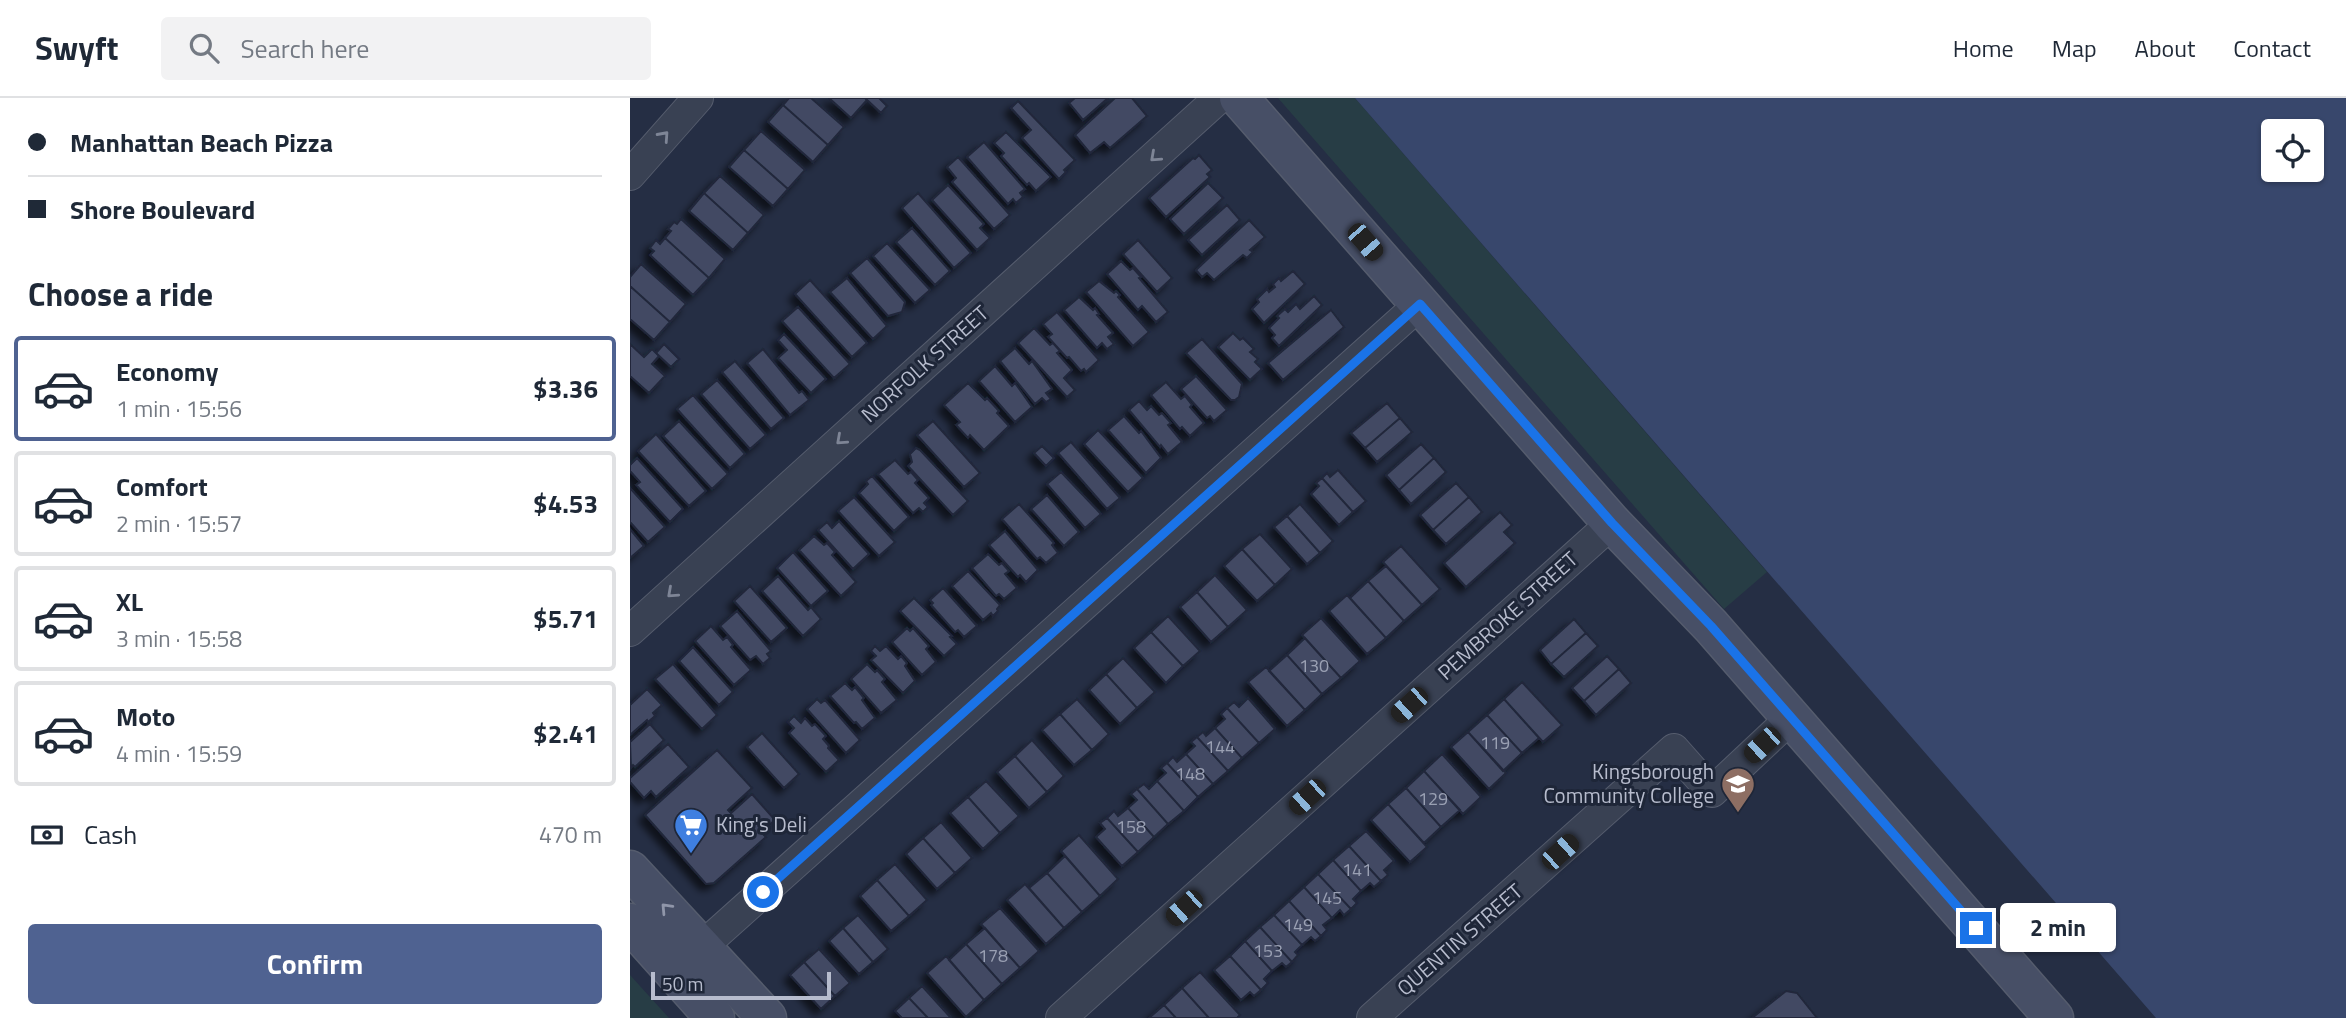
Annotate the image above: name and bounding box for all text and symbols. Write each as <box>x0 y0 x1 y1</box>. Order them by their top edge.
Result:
search box <box>161 17 651 80</box>
text: Swyft <box>35 23 119 73</box>
icon: search <box>185 29 223 67</box>
text: Search here <box>241 29 369 68</box>
text: Home <box>1953 30 2014 66</box>
text: Map <box>2052 30 2097 66</box>
text: About <box>2135 30 2195 66</box>
text: Contact <box>2233 30 2311 66</box>
map controls <box>2261 119 2324 182</box>
button: locate <box>2261 119 2324 182</box>
text: Manhattan Beach Pizza <box>70 123 333 162</box>
one-way arrow <box>656 131 668 144</box>
one-way arrow <box>1150 148 1163 161</box>
text: Shore Boulevard <box>70 190 255 229</box>
car <box>1344 219 1387 265</box>
text: Choose a ride <box>28 270 213 318</box>
street label: NORFOLK STREET <box>853 297 995 429</box>
text: Economy <box>116 352 218 391</box>
icon: car <box>32 357 95 420</box>
text: $3.36 <box>533 369 598 408</box>
text: 1 min · 15:56 <box>116 391 242 426</box>
one-way arrow <box>836 432 849 445</box>
text: Comfort <box>116 467 208 506</box>
icon: car <box>32 472 95 535</box>
text: $4.53 <box>533 484 598 523</box>
text: 2 min · 15:57 <box>116 506 242 541</box>
street label: PEMBROKE STREET <box>1430 543 1585 687</box>
text: XL <box>116 582 143 621</box>
one-way arrow <box>667 585 680 597</box>
icon: car <box>32 587 95 650</box>
text: $5.71 <box>533 599 598 638</box>
text: 3 min · 15:58 <box>116 621 242 656</box>
house number: 130 <box>1299 652 1329 679</box>
car <box>1387 683 1432 727</box>
text: Moto <box>116 697 175 736</box>
icon: car <box>32 702 95 765</box>
text: $2.41 <box>533 714 598 753</box>
car <box>1740 723 1785 767</box>
house number: 119 <box>1480 729 1510 756</box>
house number: 144 <box>1205 733 1235 760</box>
text: 4 min · 15:59 <box>116 736 242 771</box>
place label: Kingsborough Community College <box>1543 755 1714 811</box>
house number: 148 <box>1175 760 1205 787</box>
school or university icon: Kingsborough Community College <box>1719 765 1757 814</box>
car <box>1285 775 1330 819</box>
house number: 129 <box>1418 785 1448 812</box>
supermarket icon: King's Deli <box>672 806 710 855</box>
place label: King's Deli <box>716 808 807 840</box>
house number: 158 <box>1116 813 1146 840</box>
text: Cash <box>84 815 137 854</box>
icon: cash <box>28 816 66 854</box>
text: 470 m <box>539 817 602 852</box>
car <box>1538 830 1583 874</box>
house number: 141 <box>1342 856 1372 883</box>
street label: QUENTIN STREET <box>1389 875 1529 1003</box>
route start <box>747 876 779 908</box>
house number: 145 <box>1312 884 1342 911</box>
car <box>1162 886 1207 930</box>
one-way arrow <box>662 903 674 916</box>
callout: 2 min <box>2000 904 2116 952</box>
text: 2 min <box>2030 910 2086 945</box>
house number: 149 <box>1283 911 1313 938</box>
route end <box>1960 912 1992 944</box>
button: Confirm <box>28 924 602 1004</box>
house number: 153 <box>1253 937 1283 964</box>
house number: 178 <box>978 942 1008 969</box>
scale bar <box>651 969 831 1001</box>
text: 50 m <box>662 969 703 998</box>

